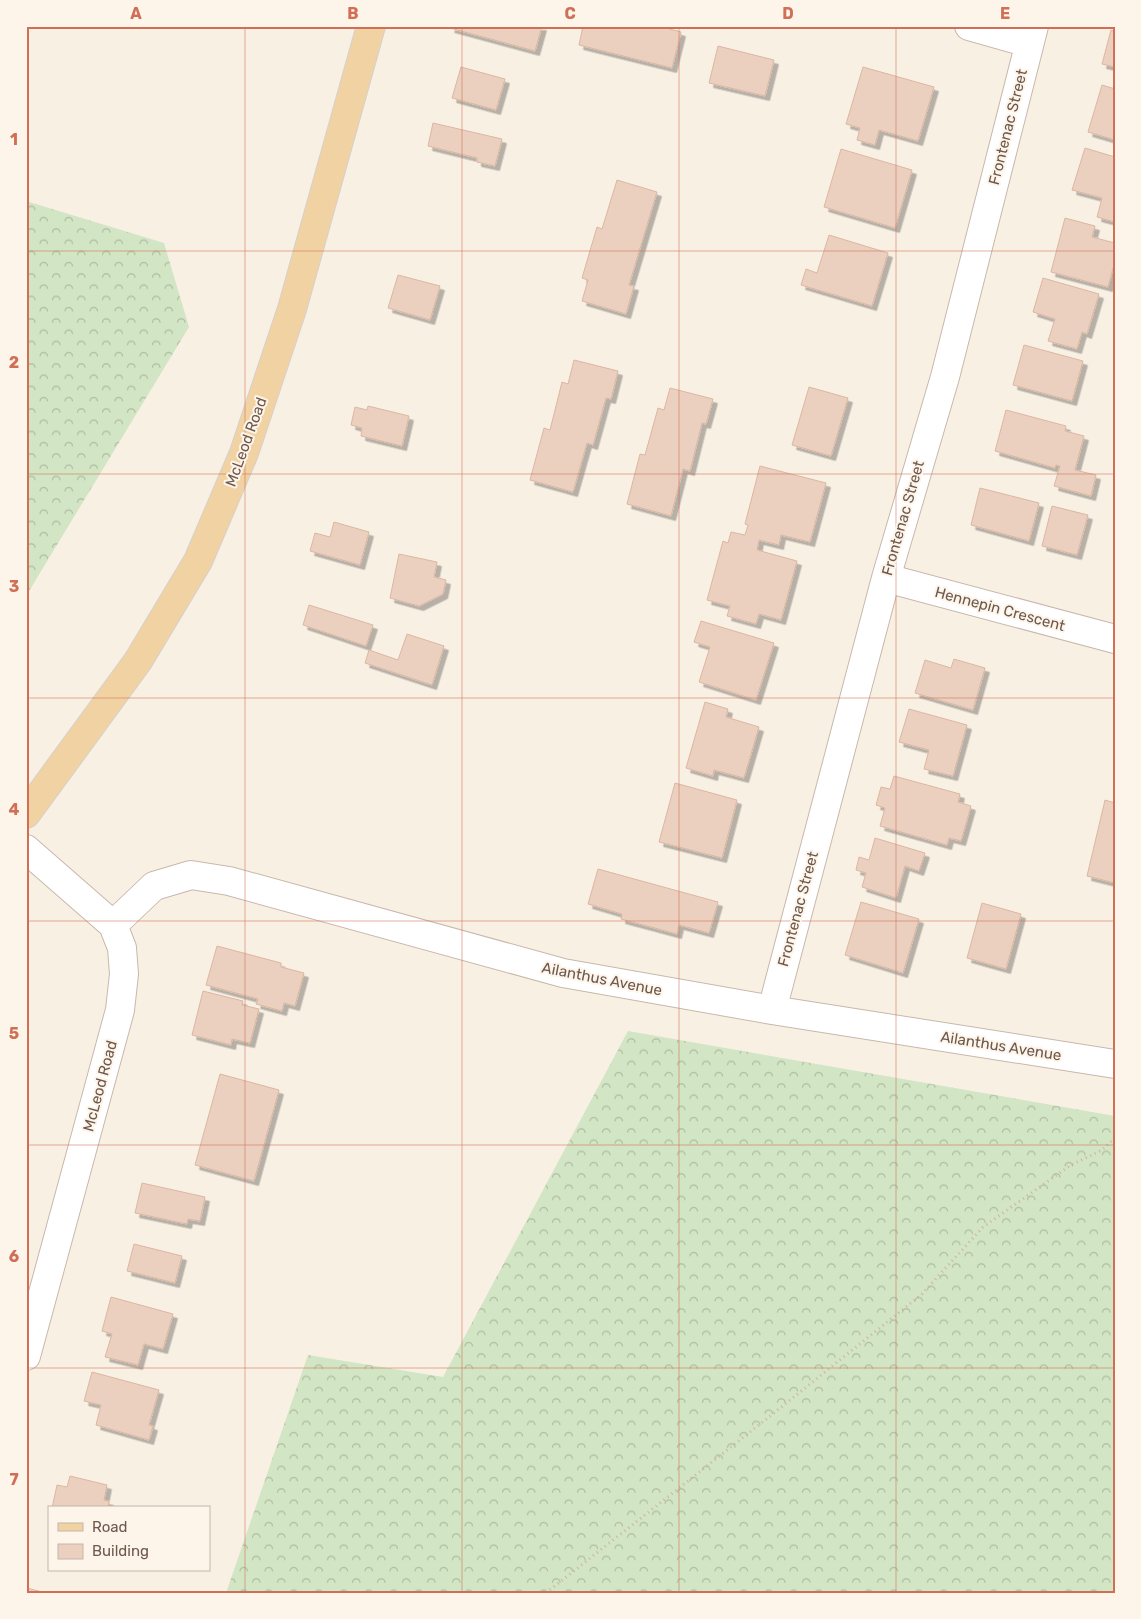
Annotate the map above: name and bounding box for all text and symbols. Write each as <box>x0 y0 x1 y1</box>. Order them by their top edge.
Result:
text: A <box>130 4 142 23</box>
text: B <box>347 4 359 23</box>
text: C <box>564 4 576 23</box>
text: D <box>782 4 794 23</box>
text: E <box>1000 4 1010 23</box>
street label: Frontenac Street <box>985 67 1031 187</box>
text: 1 <box>10 130 18 149</box>
text: 2 <box>9 353 19 372</box>
street label: McLeod Road <box>222 395 270 489</box>
street label: Frontenac Street <box>878 458 928 578</box>
text: 3 <box>9 577 19 596</box>
street label: Hennepin Crescent <box>933 583 1067 635</box>
text: 4 <box>9 800 20 819</box>
street label: Frontenac Street <box>774 849 822 969</box>
street label: Ailanthus Avenue <box>540 959 664 999</box>
text: 5 <box>9 1024 19 1043</box>
street label: Ailanthus Avenue <box>939 1028 1063 1064</box>
street label: McLeod Road <box>79 1038 121 1134</box>
text: 6 <box>9 1247 19 1266</box>
text: 7 <box>9 1470 19 1489</box>
legend <box>48 1506 210 1572</box>
text: Road <box>92 1518 128 1536</box>
text: Building <box>92 1542 149 1560</box>

